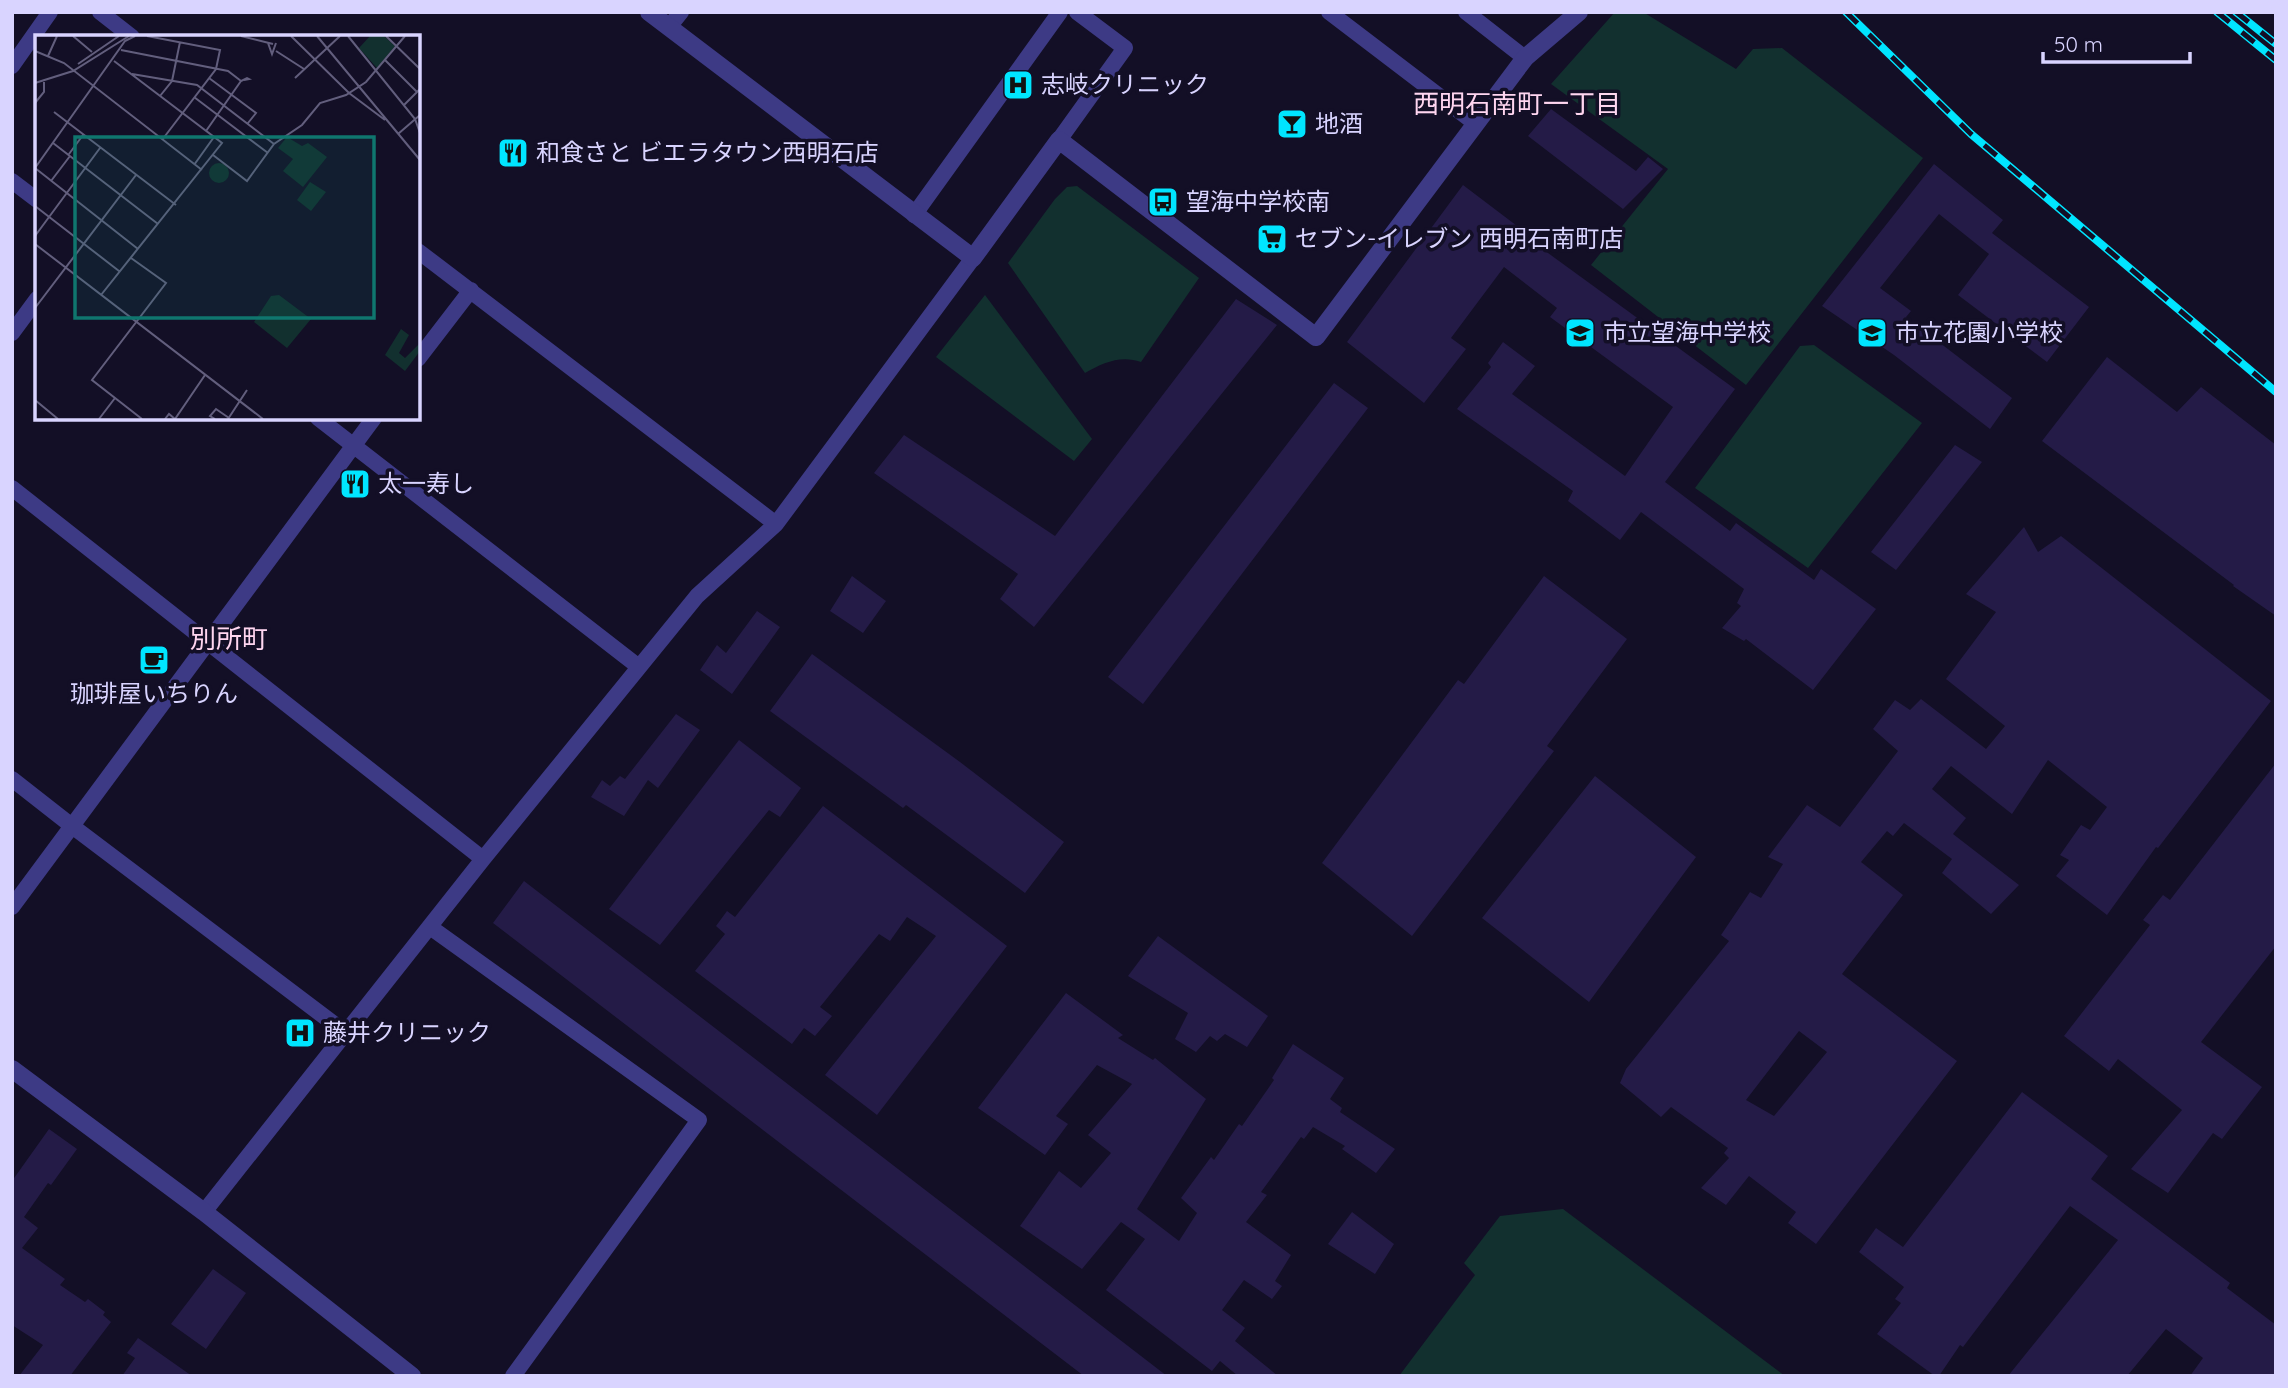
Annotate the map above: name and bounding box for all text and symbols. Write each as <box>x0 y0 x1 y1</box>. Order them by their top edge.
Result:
scale bar <box>2043 21 2190 65</box>
text: 50 m <box>2054 31 2103 57</box>
inset map <box>35 35 420 420</box>
hospital icon: 志岐クリニック <box>1001 68 1035 102</box>
place label: 志岐クリニック <box>1041 69 1209 99</box>
district label: 西明石南町一丁目 <box>1413 87 1621 120</box>
bar icon: 地酒 <box>1275 107 1309 141</box>
place label: 地酒 <box>1315 108 1363 138</box>
restaurant icon: 和食さと ビエラタウン西明石店 <box>496 136 530 170</box>
place label: 和食さと ビエラタウン西明石店 <box>536 137 879 167</box>
bus stop icon: 望海中学校南 <box>1146 185 1180 219</box>
place label: 望海中学校南 <box>1186 186 1330 216</box>
supermarket icon: セブン-イレブン 西明石南町店 <box>1255 222 1289 256</box>
place label: セブン-イレブン 西明石南町店 <box>1295 223 1623 253</box>
school or university icon: 市立望海中学校 <box>1563 316 1597 350</box>
school or university icon: 市立花園小学校 <box>1855 316 1889 350</box>
place label: 市立望海中学校 <box>1603 317 1771 347</box>
place label: 市立花園小学校 <box>1895 317 2063 347</box>
restaurant icon: 太一寿し <box>338 467 372 501</box>
place label: 太一寿し <box>378 468 474 498</box>
district label: 別所町 <box>190 622 268 655</box>
cafe icon: 珈琲屋いちりん <box>137 643 171 677</box>
place label: 珈琲屋いちりん <box>70 678 238 708</box>
hospital icon: 藤井クリニック <box>283 1016 317 1050</box>
place label: 藤井クリニック <box>323 1017 491 1047</box>

